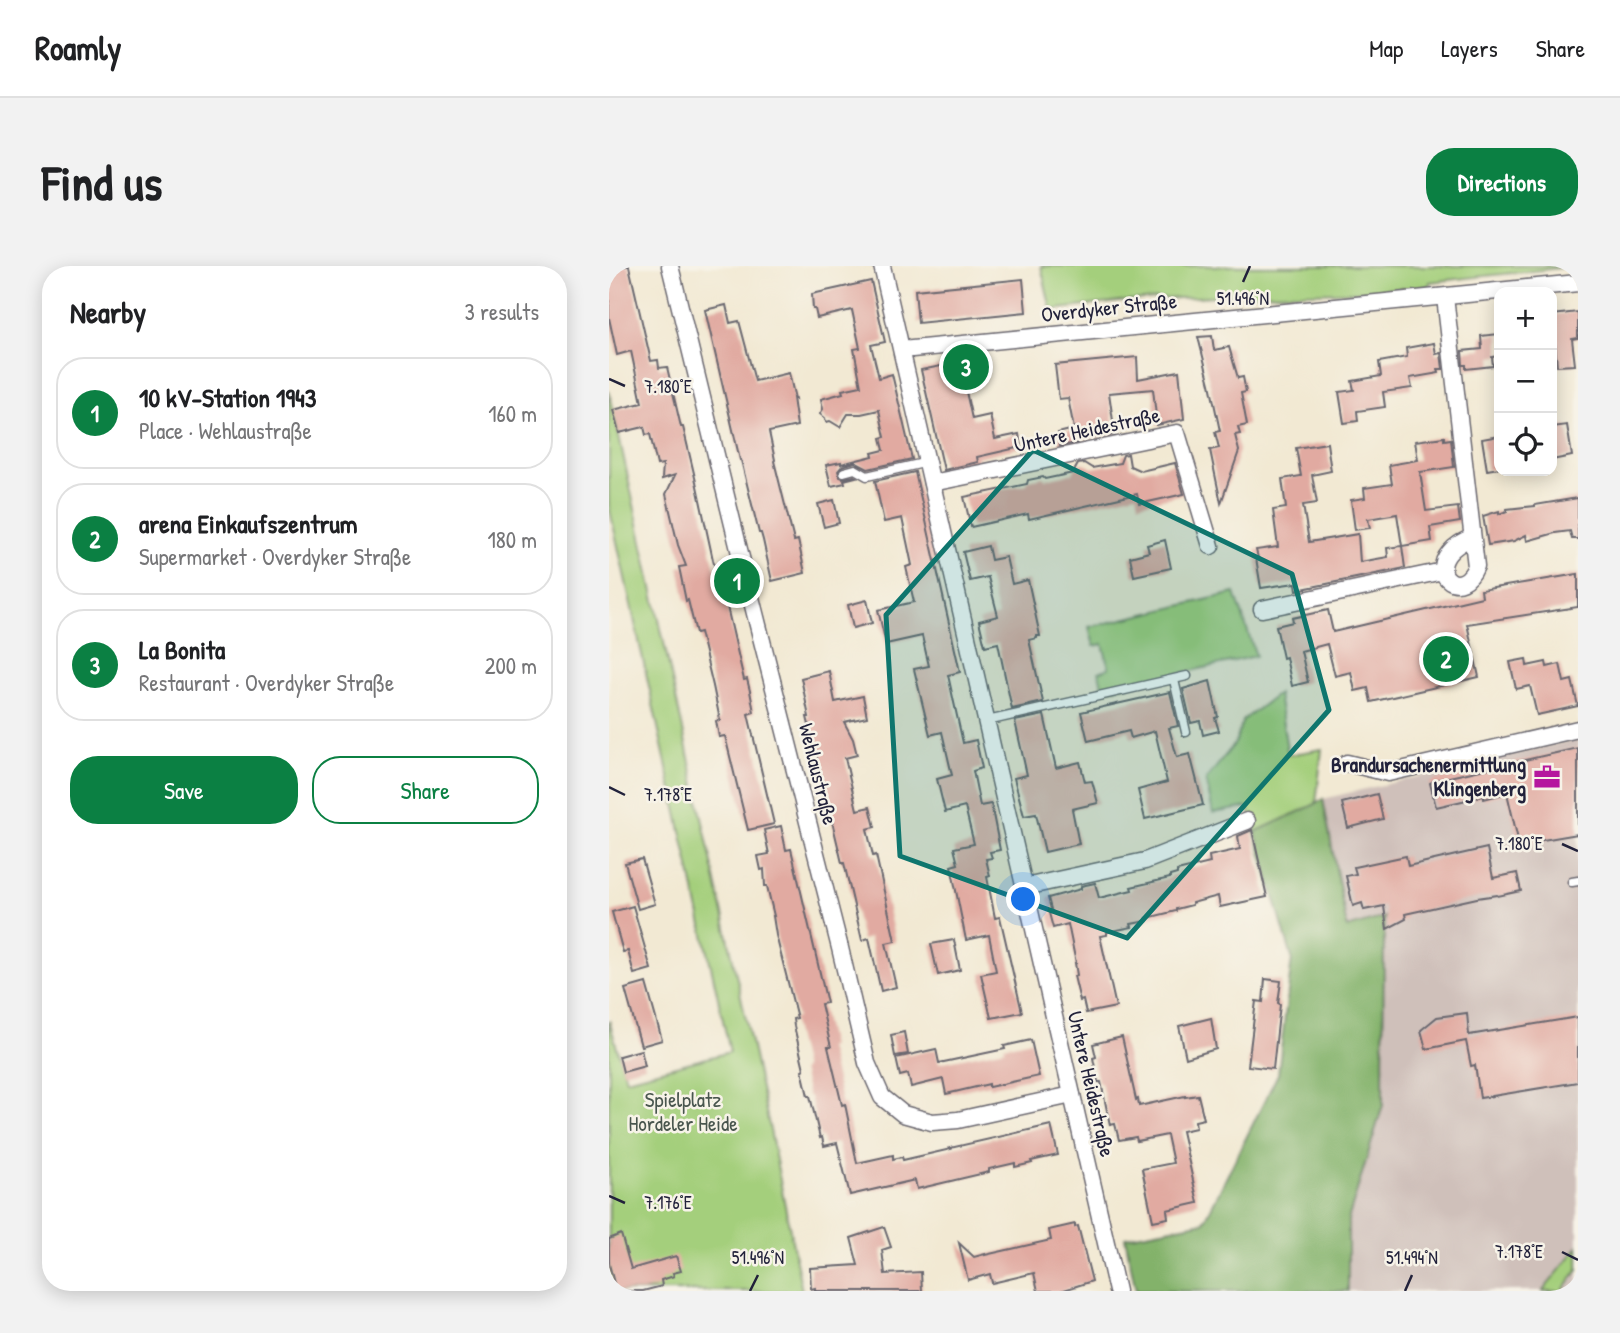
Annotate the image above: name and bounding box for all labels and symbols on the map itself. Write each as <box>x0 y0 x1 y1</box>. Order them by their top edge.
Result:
street label: Overdyker Straße <box>1040 286 1178 329</box>
text: 51.496°N <box>1217 286 1269 311</box>
pin: 3 <box>943 341 989 393</box>
text: 7.180°E <box>644 374 692 399</box>
street label: Untere Heidestraße <box>1011 400 1163 459</box>
pin: 1 <box>714 555 760 607</box>
pin: 2 <box>1423 633 1469 685</box>
street label: Wehlaustraße <box>792 720 845 828</box>
place label: Brandursachenermittlung Klingenberg <box>1331 750 1526 804</box>
office icon: Brandursachenermittlung Klingenberg <box>1532 762 1562 792</box>
text: 7.178°E <box>644 782 692 807</box>
text: 7.180°E <box>1495 831 1543 856</box>
your location <box>1006 882 1040 916</box>
street label: Untere Heidestraße <box>1061 1008 1122 1159</box>
park label: Spielplatz Hordeler Heide <box>628 1085 738 1138</box>
text: 7.176°E <box>644 1190 692 1215</box>
text: 7.178°E <box>1495 1239 1543 1264</box>
text: 51.496°N <box>732 1245 784 1270</box>
text: 51.494°N <box>1386 1245 1438 1270</box>

